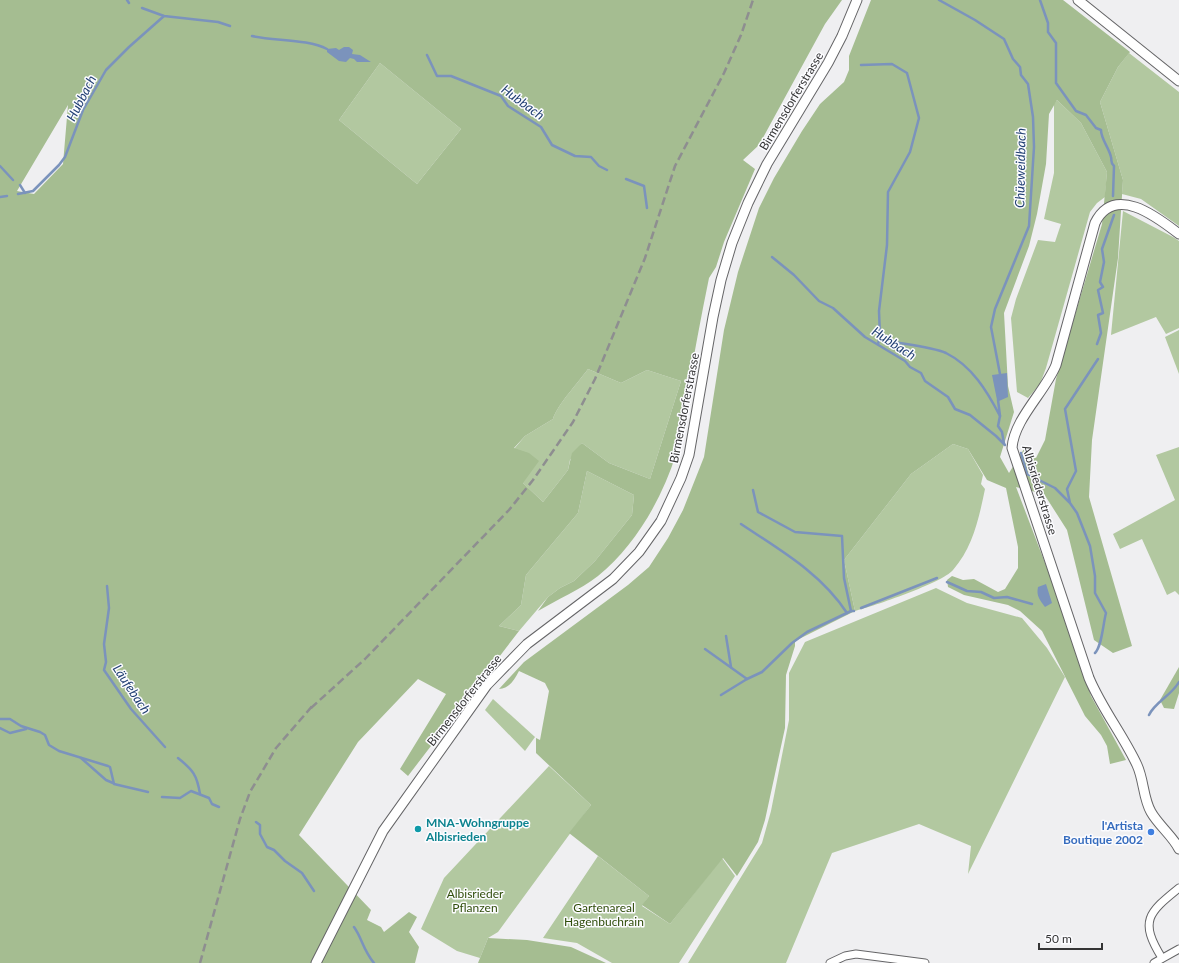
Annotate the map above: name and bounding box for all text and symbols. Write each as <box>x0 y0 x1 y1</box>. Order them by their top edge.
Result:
street label: Birmensdorferstrasse <box>756 49 826 153</box>
water label: Hubbach <box>63 72 99 124</box>
water label: Hubbach <box>498 81 548 123</box>
water label: Chüeweidbach <box>1011 128 1029 208</box>
water label: Hubbach <box>869 323 919 363</box>
street label: Birmensdorferstrasse <box>666 352 702 464</box>
street label: Albisriederstrasse <box>1019 443 1061 537</box>
street label: Birmensdorferstrasse <box>424 651 504 749</box>
water label: Läufebach <box>110 661 154 717</box>
place label: MNA-Wohngruppe Albisrieden <box>425 815 530 844</box>
place label: l'Artista Boutique 2002 <box>1063 818 1143 847</box>
marker: MNA-Wohngruppe Albisrieden <box>413 824 423 834</box>
marker: l'Artista Boutique 2002 <box>1146 827 1156 837</box>
park label: Albisrieder Pflanzen <box>447 886 504 915</box>
park label: Gartenareal Hagenbuchrain <box>564 900 644 929</box>
scale bar <box>1039 925 1102 951</box>
text: 50 m <box>1045 931 1072 946</box>

